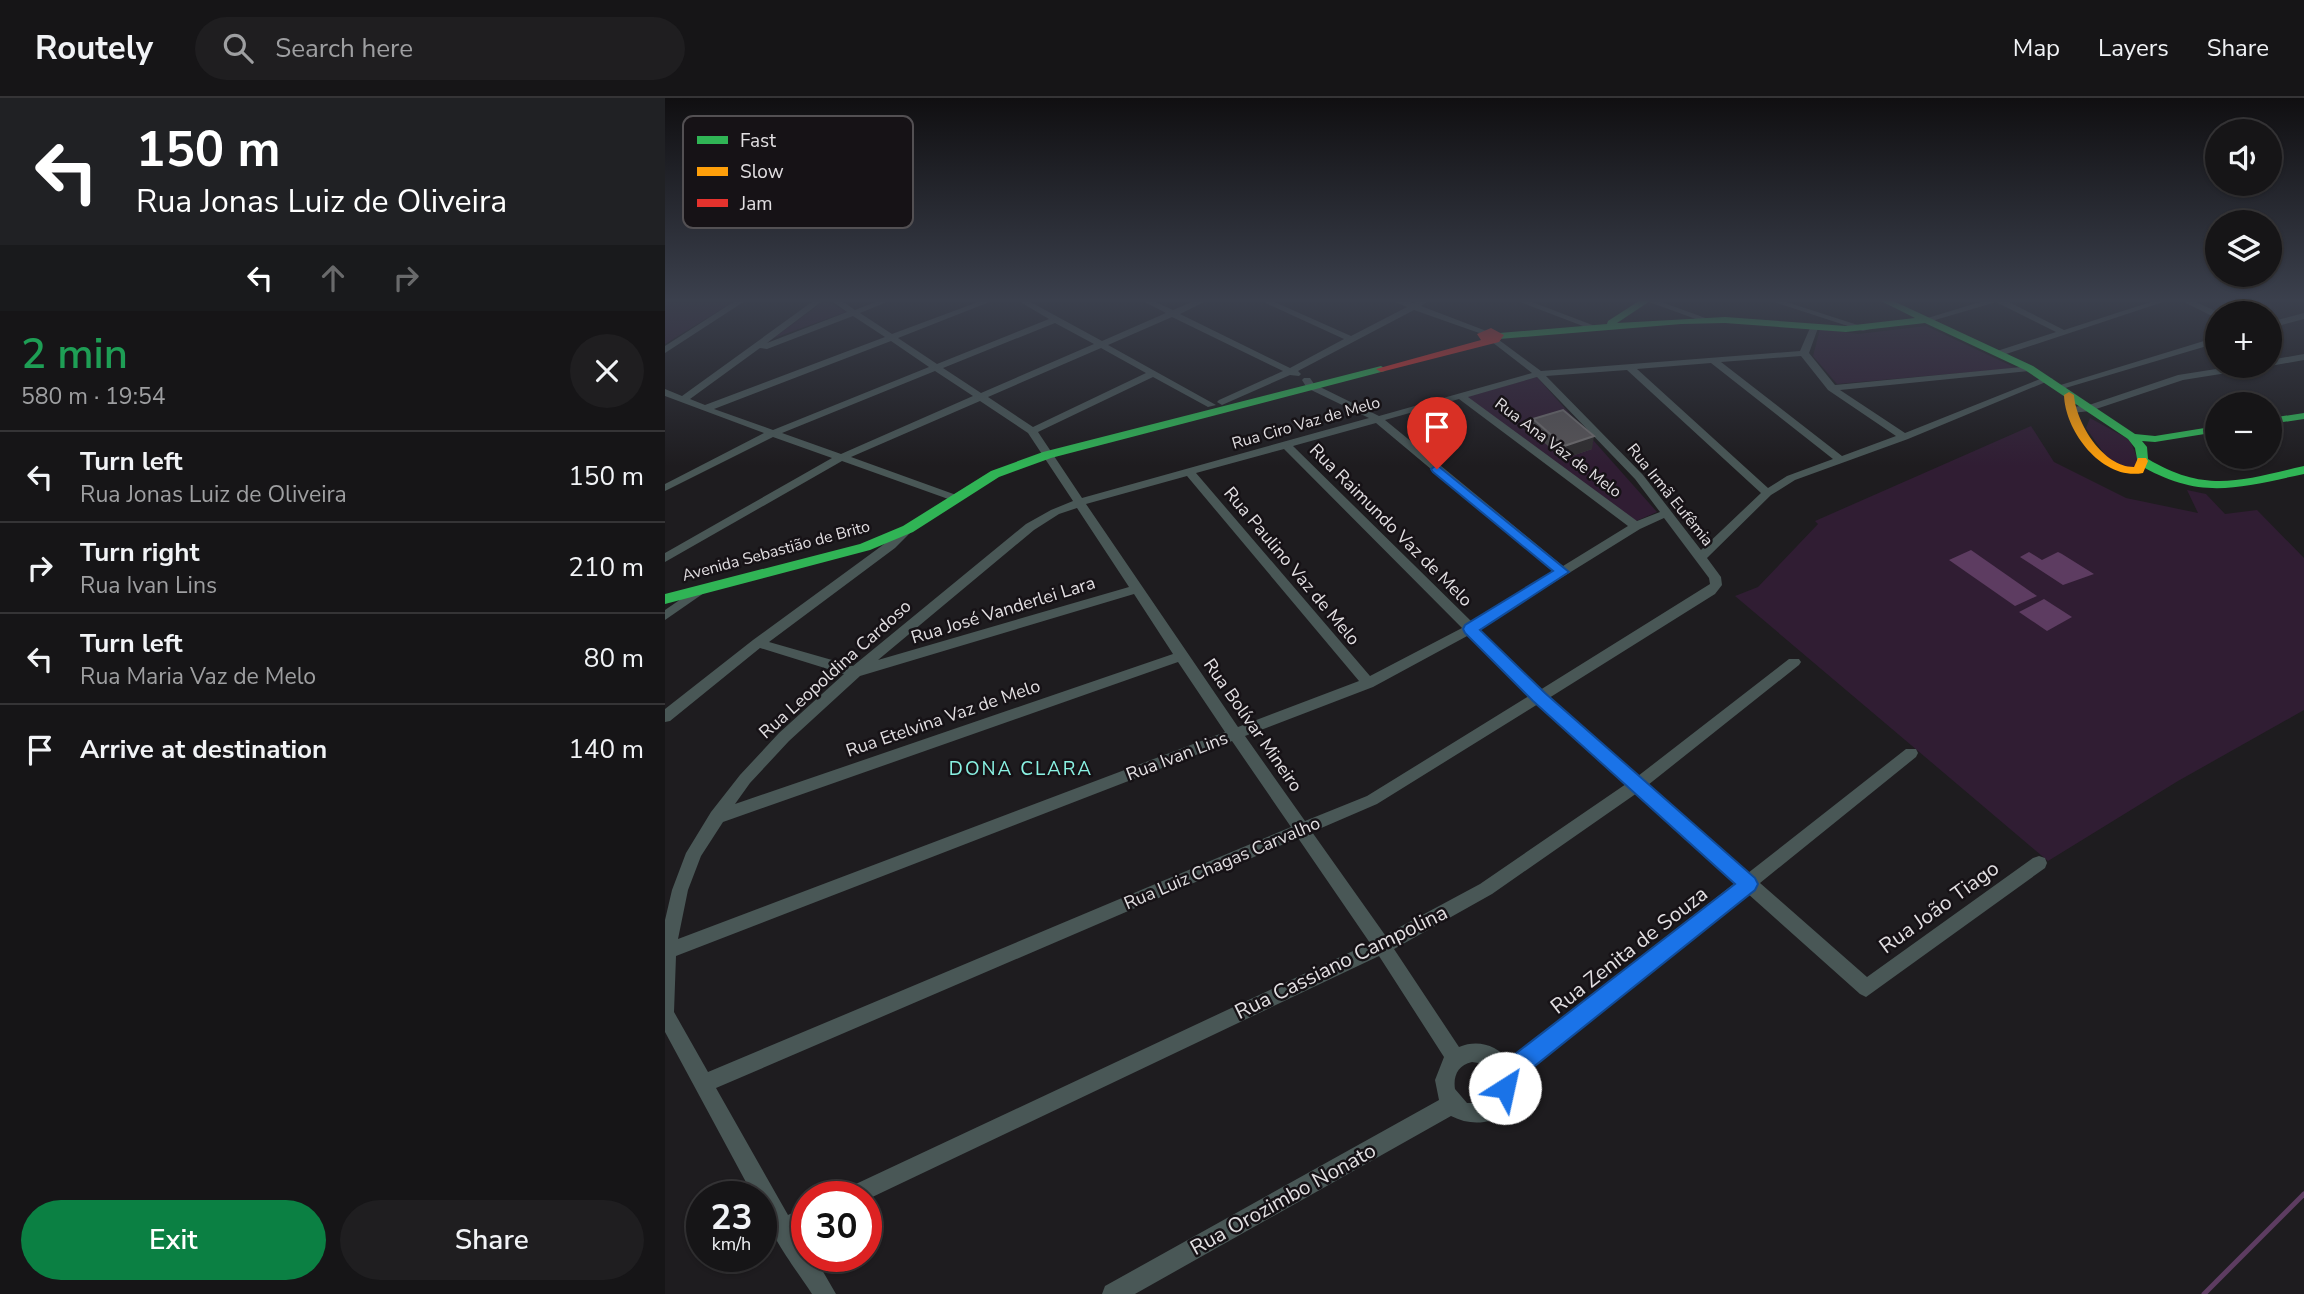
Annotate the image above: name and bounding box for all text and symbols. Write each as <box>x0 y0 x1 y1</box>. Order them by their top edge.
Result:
search box <box>195 17 685 80</box>
text: Routely <box>35 26 153 71</box>
icon: search <box>219 29 257 67</box>
text: Search here <box>275 31 413 66</box>
text: Map <box>2013 32 2060 64</box>
text: Layers <box>2098 32 2169 64</box>
text: Share <box>2207 32 2269 64</box>
text: 150 m <box>136 116 280 183</box>
legend <box>683 116 913 228</box>
map controls <box>2205 119 2282 469</box>
button: sound <box>2205 119 2282 196</box>
icon: left <box>21 126 112 217</box>
text: Fast <box>740 128 776 154</box>
text: Slow <box>740 159 784 185</box>
text: Rua Jonas Luiz de Oliveira <box>136 180 507 223</box>
text: Jam <box>739 191 773 217</box>
button: layers <box>2205 210 2282 287</box>
icon: left <box>241 259 279 297</box>
icon: ahead <box>314 259 352 297</box>
icon: right <box>387 259 425 297</box>
button: + <box>2205 301 2282 378</box>
text: 2 min <box>21 326 128 383</box>
button: close <box>570 334 644 408</box>
text: 580 m · 19:54 <box>21 381 166 412</box>
street label: Rua Ciro Vaz de Melo <box>1229 391 1383 455</box>
button: − <box>2205 392 2282 469</box>
street label: Rua Ana Vaz de Melo <box>1490 393 1626 503</box>
pin <box>1407 397 1467 469</box>
icon: arrive <box>1418 408 1456 446</box>
street label: Rua Raimundo Vaz de Melo <box>1304 438 1478 612</box>
street label: Rua Irmã Eufêmia <box>1622 439 1718 551</box>
text: Turn left <box>80 444 183 479</box>
icon: left <box>21 458 59 496</box>
text: 150 m <box>568 459 644 494</box>
text: Rua Jonas Luiz de Oliveira <box>80 479 347 510</box>
street label: Rua Paulino Vaz de Melo <box>1219 482 1365 650</box>
street label: Avenida Sebastião de Brito <box>680 515 873 587</box>
text: Turn right <box>80 535 199 570</box>
icon: right <box>21 549 59 587</box>
text: 210 m <box>568 550 644 585</box>
text: Rua Ivan Lins <box>80 570 217 601</box>
street label: Rua José Vanderlei Lara <box>908 571 1098 649</box>
street label: Rua Leopoldina Cardoso <box>754 594 916 744</box>
text: Turn left <box>80 626 183 661</box>
icon: left <box>21 640 59 678</box>
text: 80 m <box>584 641 644 676</box>
street label: Rua Bolívar Mineiro <box>1198 654 1308 796</box>
text: Rua Maria Vaz de Melo <box>80 661 316 692</box>
street label: Rua Etelvina Vaz de Melo <box>843 673 1043 763</box>
street label: Rua Ivan Lins <box>1123 726 1231 786</box>
icon: arrive <box>21 731 59 769</box>
text: Arrive at destination <box>80 732 327 767</box>
text: 140 m <box>568 732 644 767</box>
district label: DONA CLARA <box>949 756 1093 782</box>
street label: Rua Luiz Chagas Carvalho <box>1120 811 1324 915</box>
street label: Rua João Tiago <box>1873 854 2005 960</box>
street label: Rua Zenita de Souza <box>1545 880 1713 1020</box>
street label: Rua Cassiano Campolina <box>1230 898 1452 1026</box>
position arrow <box>1468 1051 1542 1125</box>
street label: Rua Orozimbo Nonato <box>1185 1136 1381 1262</box>
speed limit sign: 30 <box>791 1181 882 1272</box>
text: 23 <box>710 1194 753 1241</box>
button: Exit <box>21 1200 326 1280</box>
button: Share <box>340 1200 644 1280</box>
text: km/h <box>712 1232 751 1256</box>

